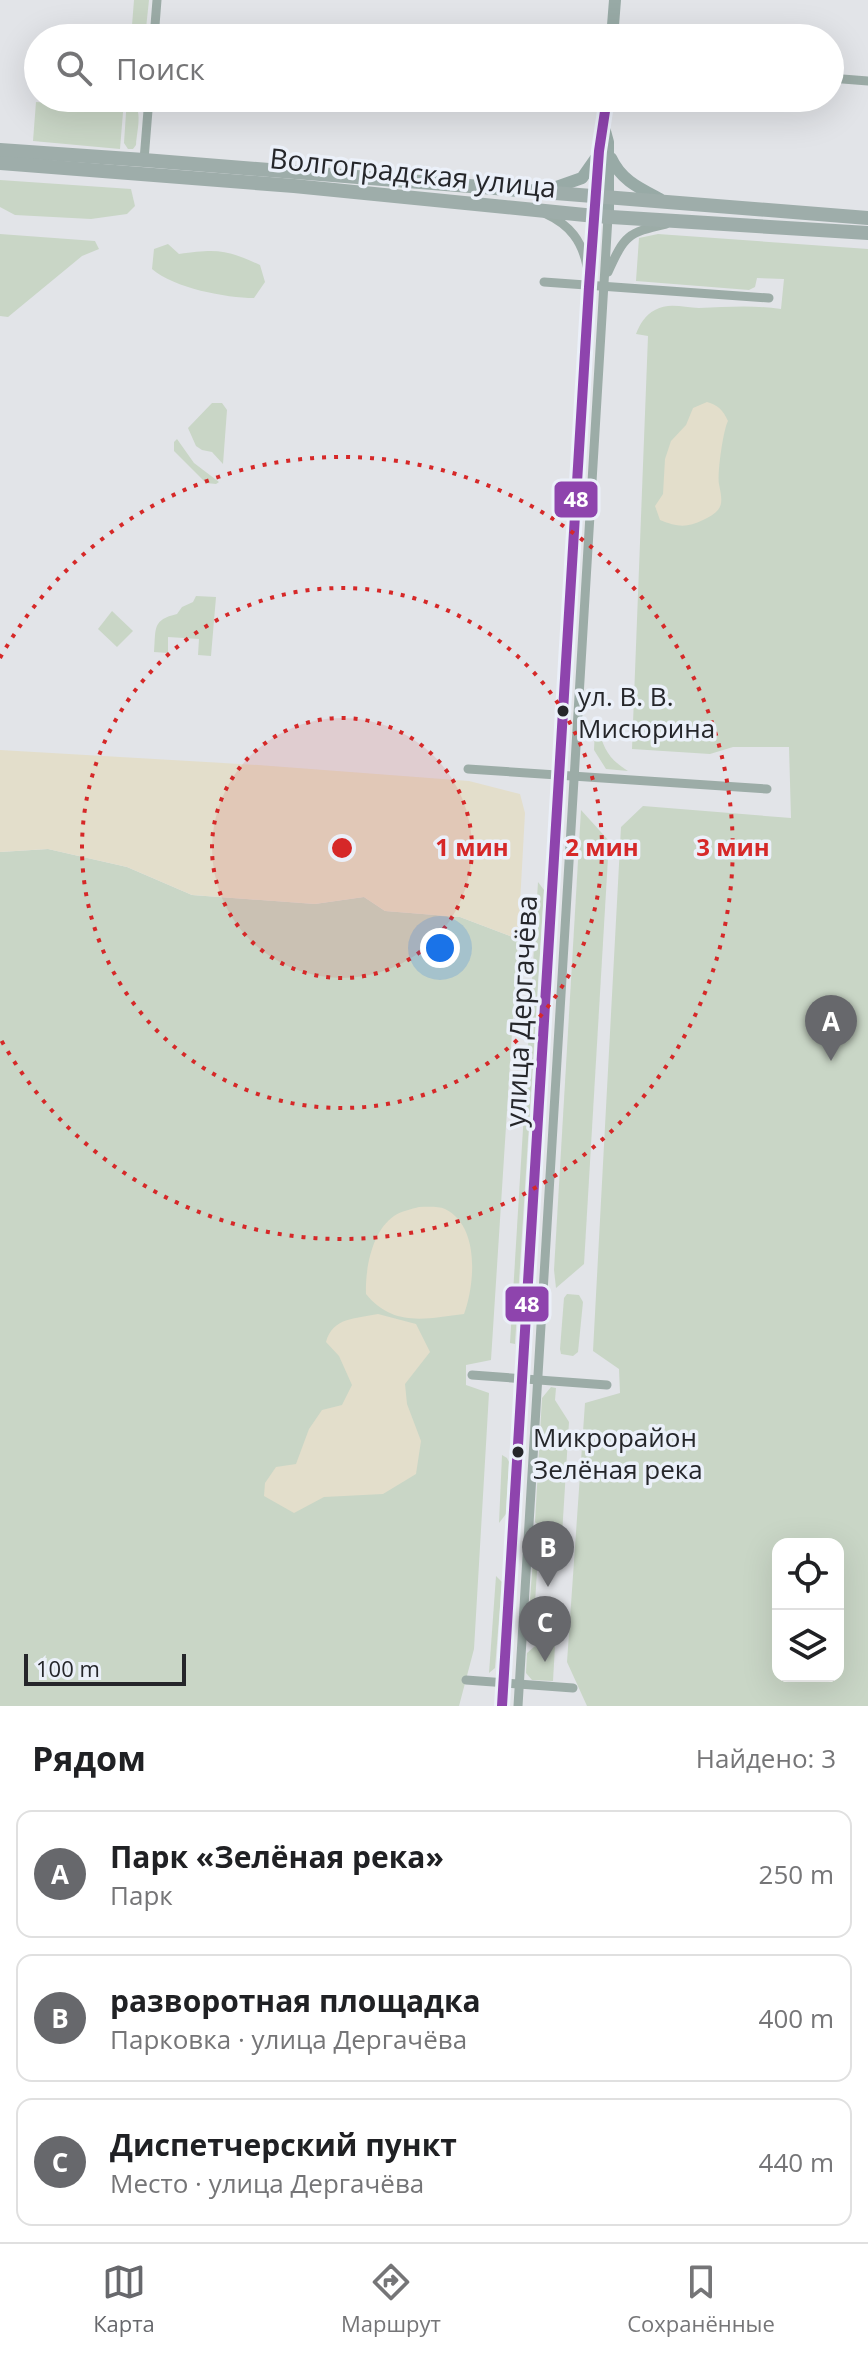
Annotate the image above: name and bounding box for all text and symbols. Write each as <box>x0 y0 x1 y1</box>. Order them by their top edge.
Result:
search box <box>24 24 844 112</box>
icon: search <box>52 46 96 90</box>
text: Поиск <box>116 48 205 89</box>
street label: Волгоградская улица <box>268 138 558 206</box>
line badge: 48 <box>553 480 599 519</box>
text: 48 <box>563 483 589 513</box>
place label: ул. В. В. Мисюрина <box>578 678 715 746</box>
marker: ул. В. В. Мисюрина <box>555 703 571 719</box>
text: 1 мин <box>435 830 509 863</box>
text: 2 мин <box>565 830 639 863</box>
text: 3 мин <box>696 830 770 863</box>
centre of rings <box>328 834 356 862</box>
street label: улица Дергачёва <box>495 894 545 1128</box>
your location <box>420 928 460 968</box>
pin: A <box>805 995 857 1061</box>
line badge: 48 <box>504 1285 550 1323</box>
text: 48 <box>514 1288 540 1318</box>
place label: Микрорайон Зелёная река <box>533 1419 703 1487</box>
marker: Микрорайон Зелёная река <box>510 1444 526 1460</box>
pin: B <box>522 1521 574 1587</box>
map controls <box>772 1538 844 1682</box>
button: locate <box>772 1538 844 1610</box>
pin: C <box>519 1596 571 1662</box>
button: layers <box>772 1610 844 1682</box>
scale bar <box>24 1650 186 1686</box>
text: 100 m <box>36 1653 100 1683</box>
text: Рядом <box>32 1735 146 1781</box>
text: Найдено: 3 <box>696 1740 836 1776</box>
text: Парк «Зелёная река» <box>110 1836 444 1877</box>
text: A <box>51 1856 69 1892</box>
text: 250 m <box>759 1856 834 1892</box>
text: Парк <box>110 1877 173 1913</box>
text: разворотная площадка <box>110 1980 481 2021</box>
text: B <box>51 2000 69 2036</box>
text: 400 m <box>759 2000 834 2036</box>
text: Парковка · улица Дергачёва <box>110 2021 467 2057</box>
text: Диспетчерский пункт <box>110 2124 457 2165</box>
text: C <box>52 2144 68 2180</box>
text: 440 m <box>759 2144 834 2180</box>
text: Место · улица Дергачёва <box>110 2165 424 2201</box>
tab: Карта <box>93 2260 155 2338</box>
tab: Маршрут <box>341 2260 441 2338</box>
tab: Сохранённые <box>627 2260 775 2338</box>

